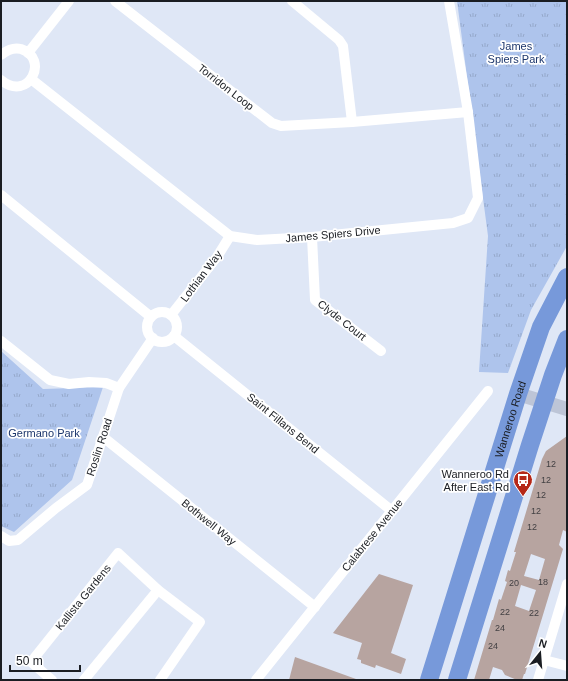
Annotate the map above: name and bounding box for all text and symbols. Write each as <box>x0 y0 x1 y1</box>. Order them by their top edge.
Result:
park label: James Spiers Park <box>488 40 545 65</box>
street label: Torridon Loop <box>196 62 256 112</box>
street label: James Spiers Drive <box>285 224 381 244</box>
street label: Lothian Way <box>178 248 224 304</box>
street label: Clyde Court <box>315 297 369 343</box>
street label: Wanneroo Road <box>493 379 528 459</box>
street label: Saint Fillans Bend <box>245 390 321 456</box>
street label: Roslin Road <box>84 417 114 477</box>
park label: Germano Park <box>8 427 80 439</box>
house number: 12 <box>546 459 556 469</box>
place label: Wanneroo Rd After East Rd <box>442 468 509 493</box>
bus stop icon: Wanneroo Rd After East Rd <box>512 469 534 497</box>
house number: 12 <box>541 475 551 485</box>
house number: 12 <box>536 490 546 500</box>
street label: Bothwell Way <box>179 496 239 548</box>
street label: Calabrese Avenue <box>339 496 405 574</box>
house number: 12 <box>531 506 541 516</box>
house number: 12 <box>527 522 537 532</box>
street label: Kallista Gardens <box>53 561 113 632</box>
house number: 18 <box>538 577 548 587</box>
house number: 20 <box>509 578 519 588</box>
house number: 22 <box>500 607 510 617</box>
house number: 22 <box>529 608 539 618</box>
house number: 24 <box>495 623 505 633</box>
north arrow <box>520 633 560 673</box>
text: N <box>537 637 549 650</box>
house number: 24 <box>488 641 498 651</box>
scale bar <box>10 647 80 673</box>
text: 50 m <box>16 654 43 668</box>

